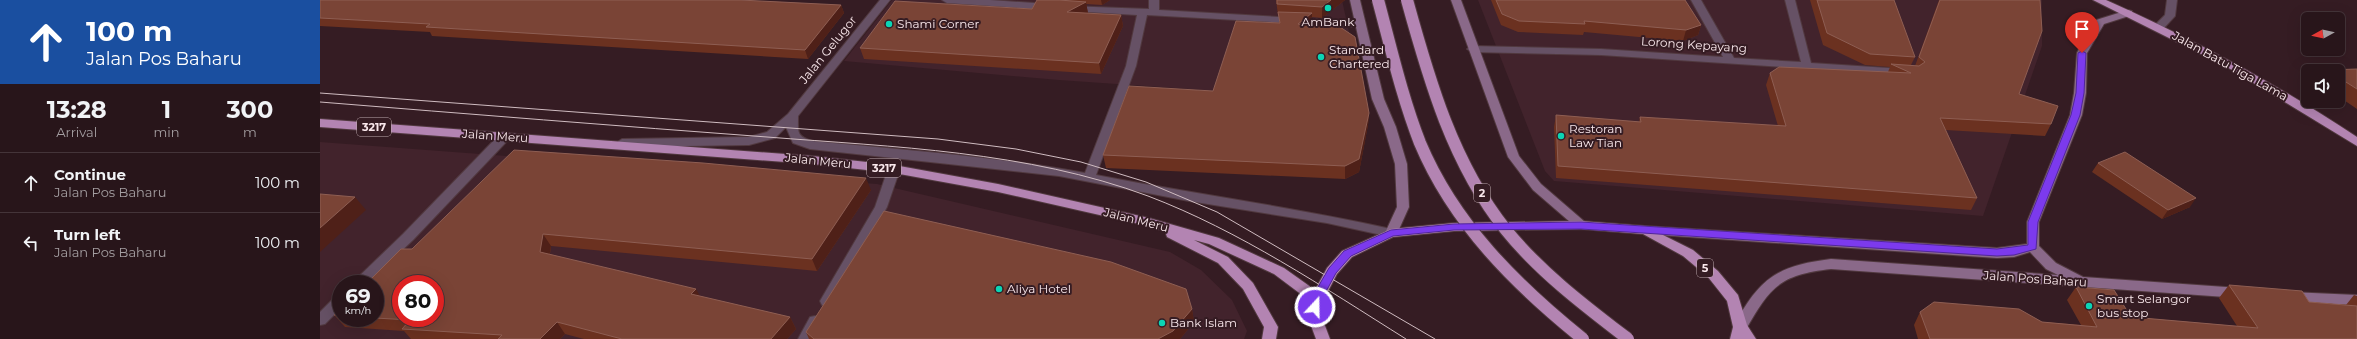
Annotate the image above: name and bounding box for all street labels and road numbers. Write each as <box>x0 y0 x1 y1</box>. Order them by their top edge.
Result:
street label: Jalan Gelugor <box>795 13 860 87</box>
street label: Jalan Batu Tiga Lama <box>2169 27 2290 103</box>
street label: Lorong Kepayang <box>1641 33 1748 56</box>
road number: 3217 <box>357 118 391 136</box>
street label: Jalan Meru <box>460 126 529 145</box>
street label: Jalan Meru <box>783 149 852 171</box>
road number: 3217 <box>867 159 901 177</box>
road number: 2 <box>1474 184 1490 202</box>
street label: Jalan Meru <box>1101 204 1170 235</box>
road number: 5 <box>1697 259 1713 277</box>
street label: Jalan Pos Baharu <box>1982 267 2087 290</box>

